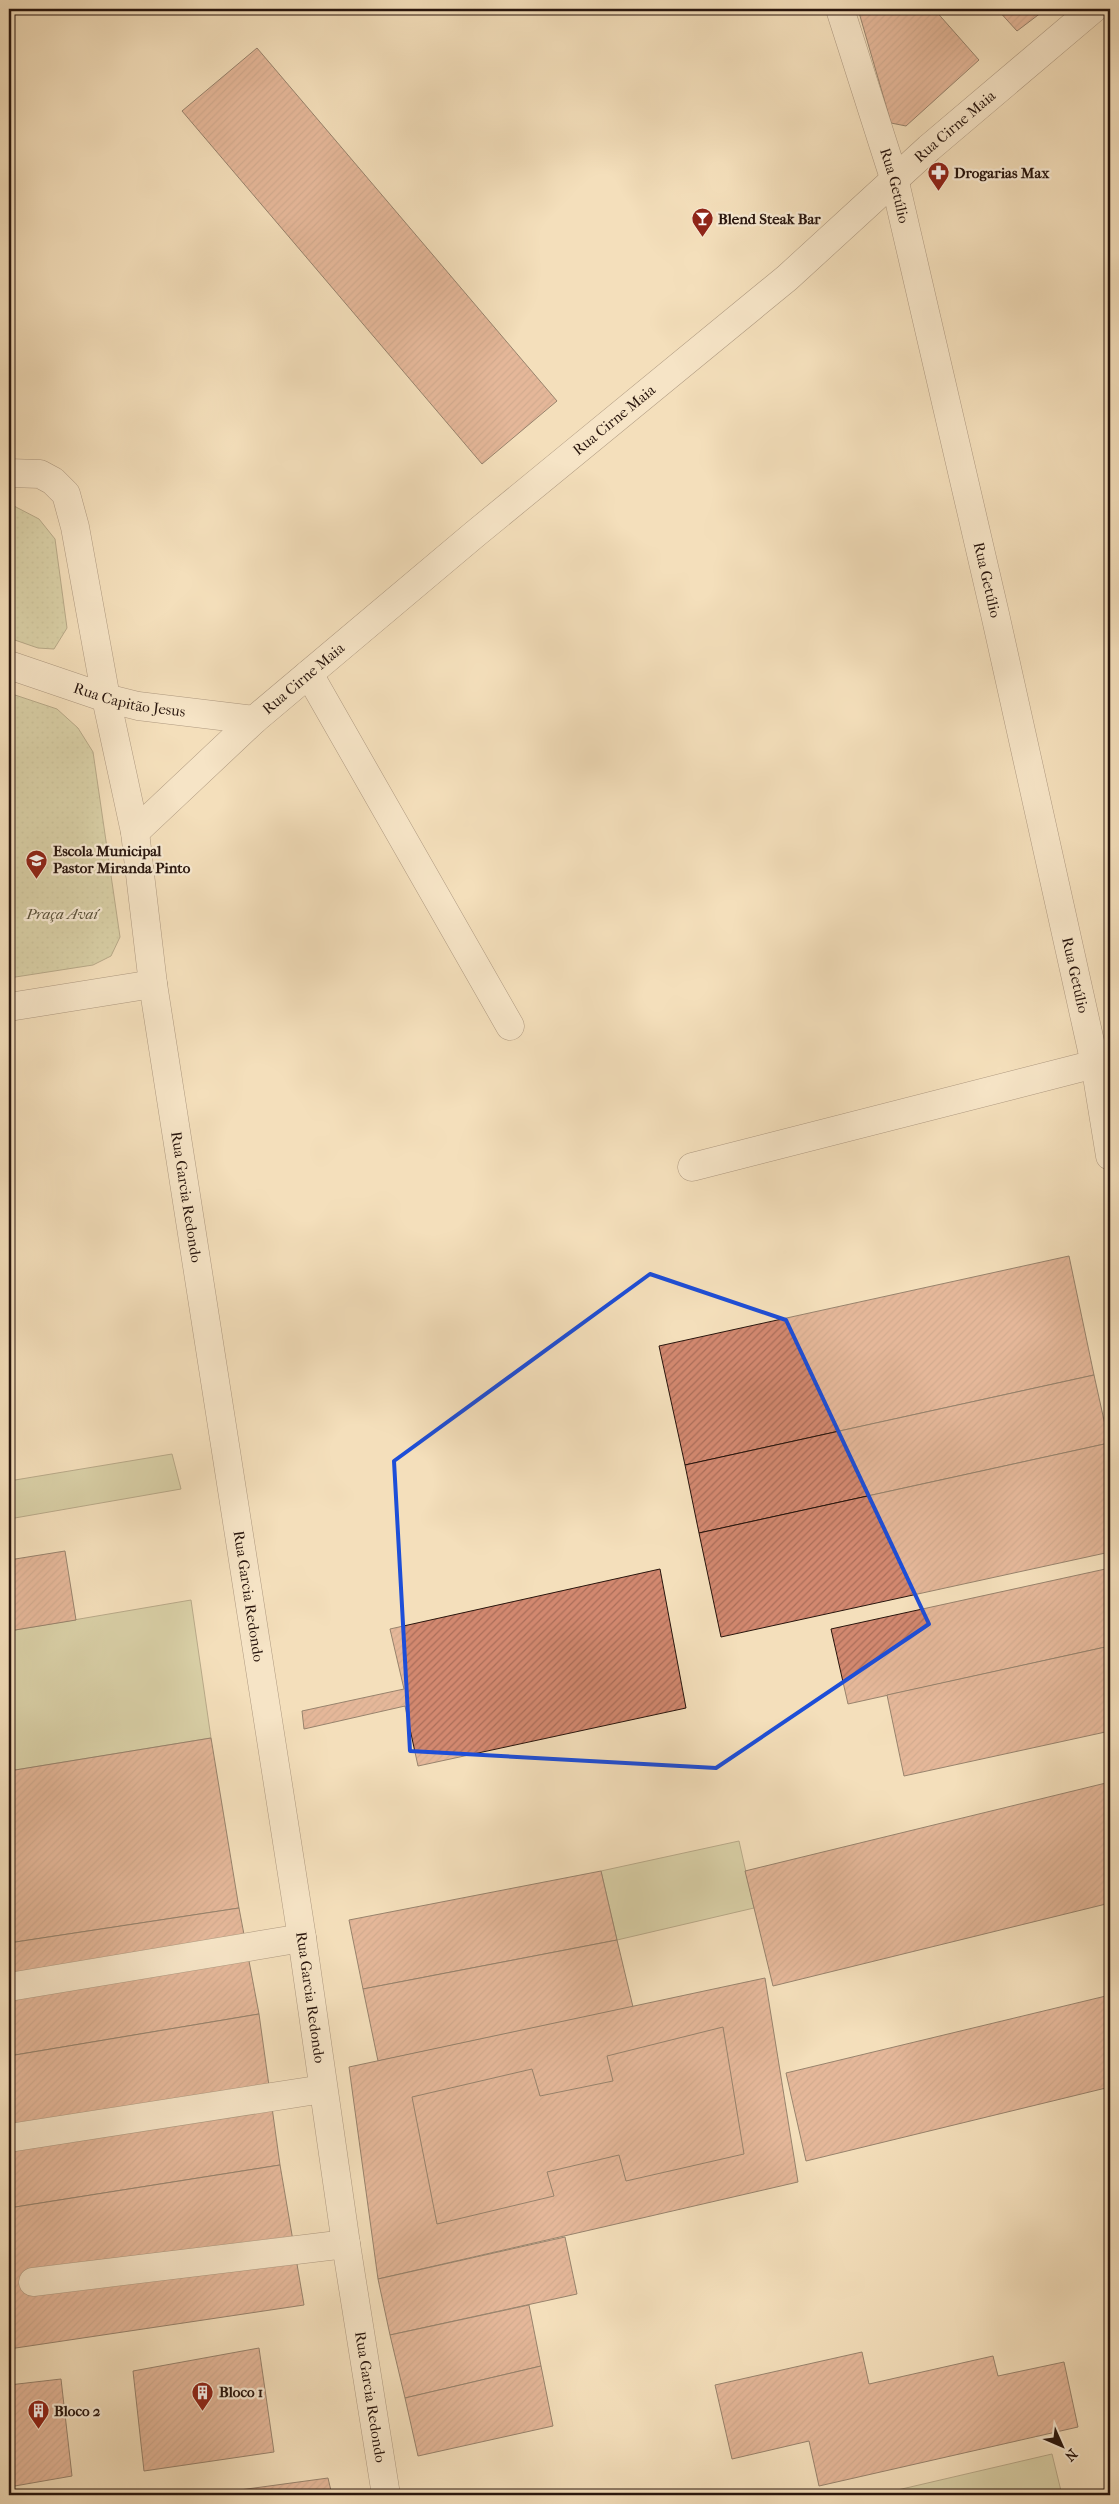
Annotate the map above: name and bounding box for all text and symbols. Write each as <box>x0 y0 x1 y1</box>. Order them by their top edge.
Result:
street label: Rua Cirne Maia <box>910 86 1000 166</box>
street label: Rua Getúlio <box>876 146 913 225</box>
pharmacy icon: Drogarias Max <box>926 161 950 192</box>
place label: Drogarias Max <box>954 164 1049 182</box>
bar icon: Blend Steak Bar <box>690 207 714 238</box>
place label: Blend Steak Bar <box>718 210 821 228</box>
street label: Rua Cirne Maia <box>569 380 660 459</box>
street label: Rua Getúlio <box>970 540 1005 620</box>
street label: Rua Cirne Maia <box>259 638 349 718</box>
street label: Rua Capitão Jesus <box>71 679 187 721</box>
place label: Escola Municipal Pastor Miranda Pinto <box>53 842 191 877</box>
school or university icon: Escola Municipal Pastor Miranda Pinto <box>25 848 49 879</box>
park label: Praça Avaí <box>25 905 100 923</box>
street label: Rua Getúlio <box>1058 936 1093 1015</box>
street label: Rua Garcia Redondo <box>167 1130 205 1264</box>
street label: Rua Garcia Redondo <box>229 1529 268 1664</box>
street label: Rua Garcia Redondo <box>292 1930 329 2065</box>
street label: Rua Garcia Redondo <box>351 2330 390 2464</box>
building icon: Bloco 1 <box>191 2380 215 2411</box>
place label: Bloco 1 <box>219 2383 263 2401</box>
building icon: Bloco 2 <box>26 2399 50 2430</box>
place label: Bloco 2 <box>54 2402 101 2420</box>
north arrow <box>1036 2422 1086 2472</box>
text: N <box>1061 2445 1081 2465</box>

